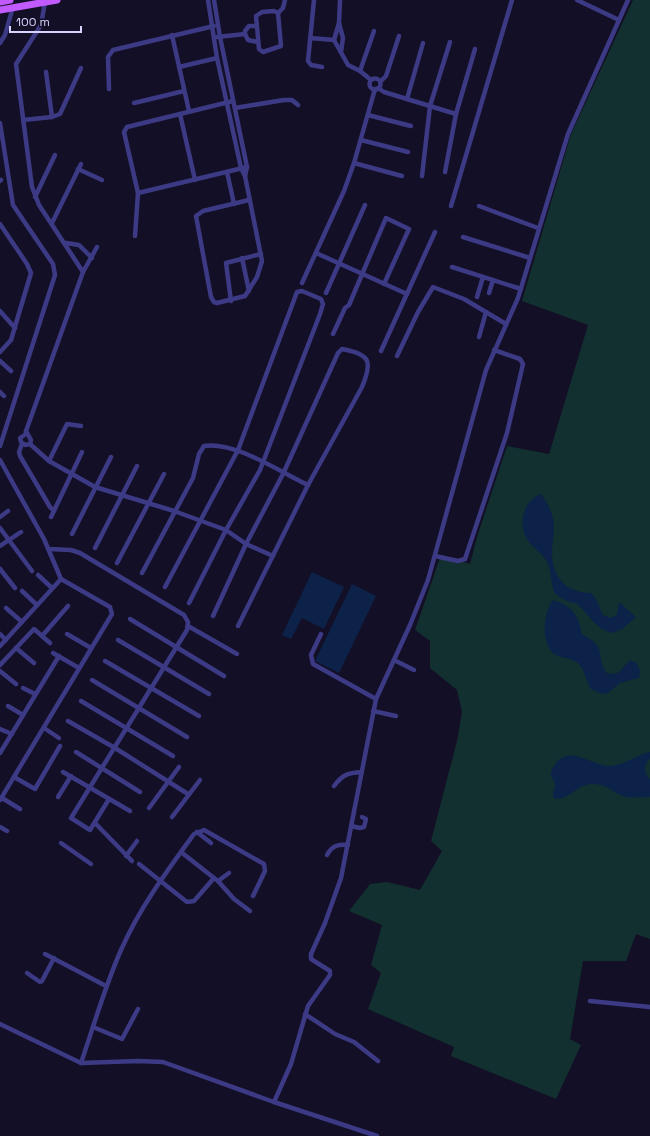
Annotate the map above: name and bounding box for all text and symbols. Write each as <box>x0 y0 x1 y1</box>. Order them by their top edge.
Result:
scale bar <box>10 8 81 34</box>
text: 100 m <box>16 14 50 30</box>

